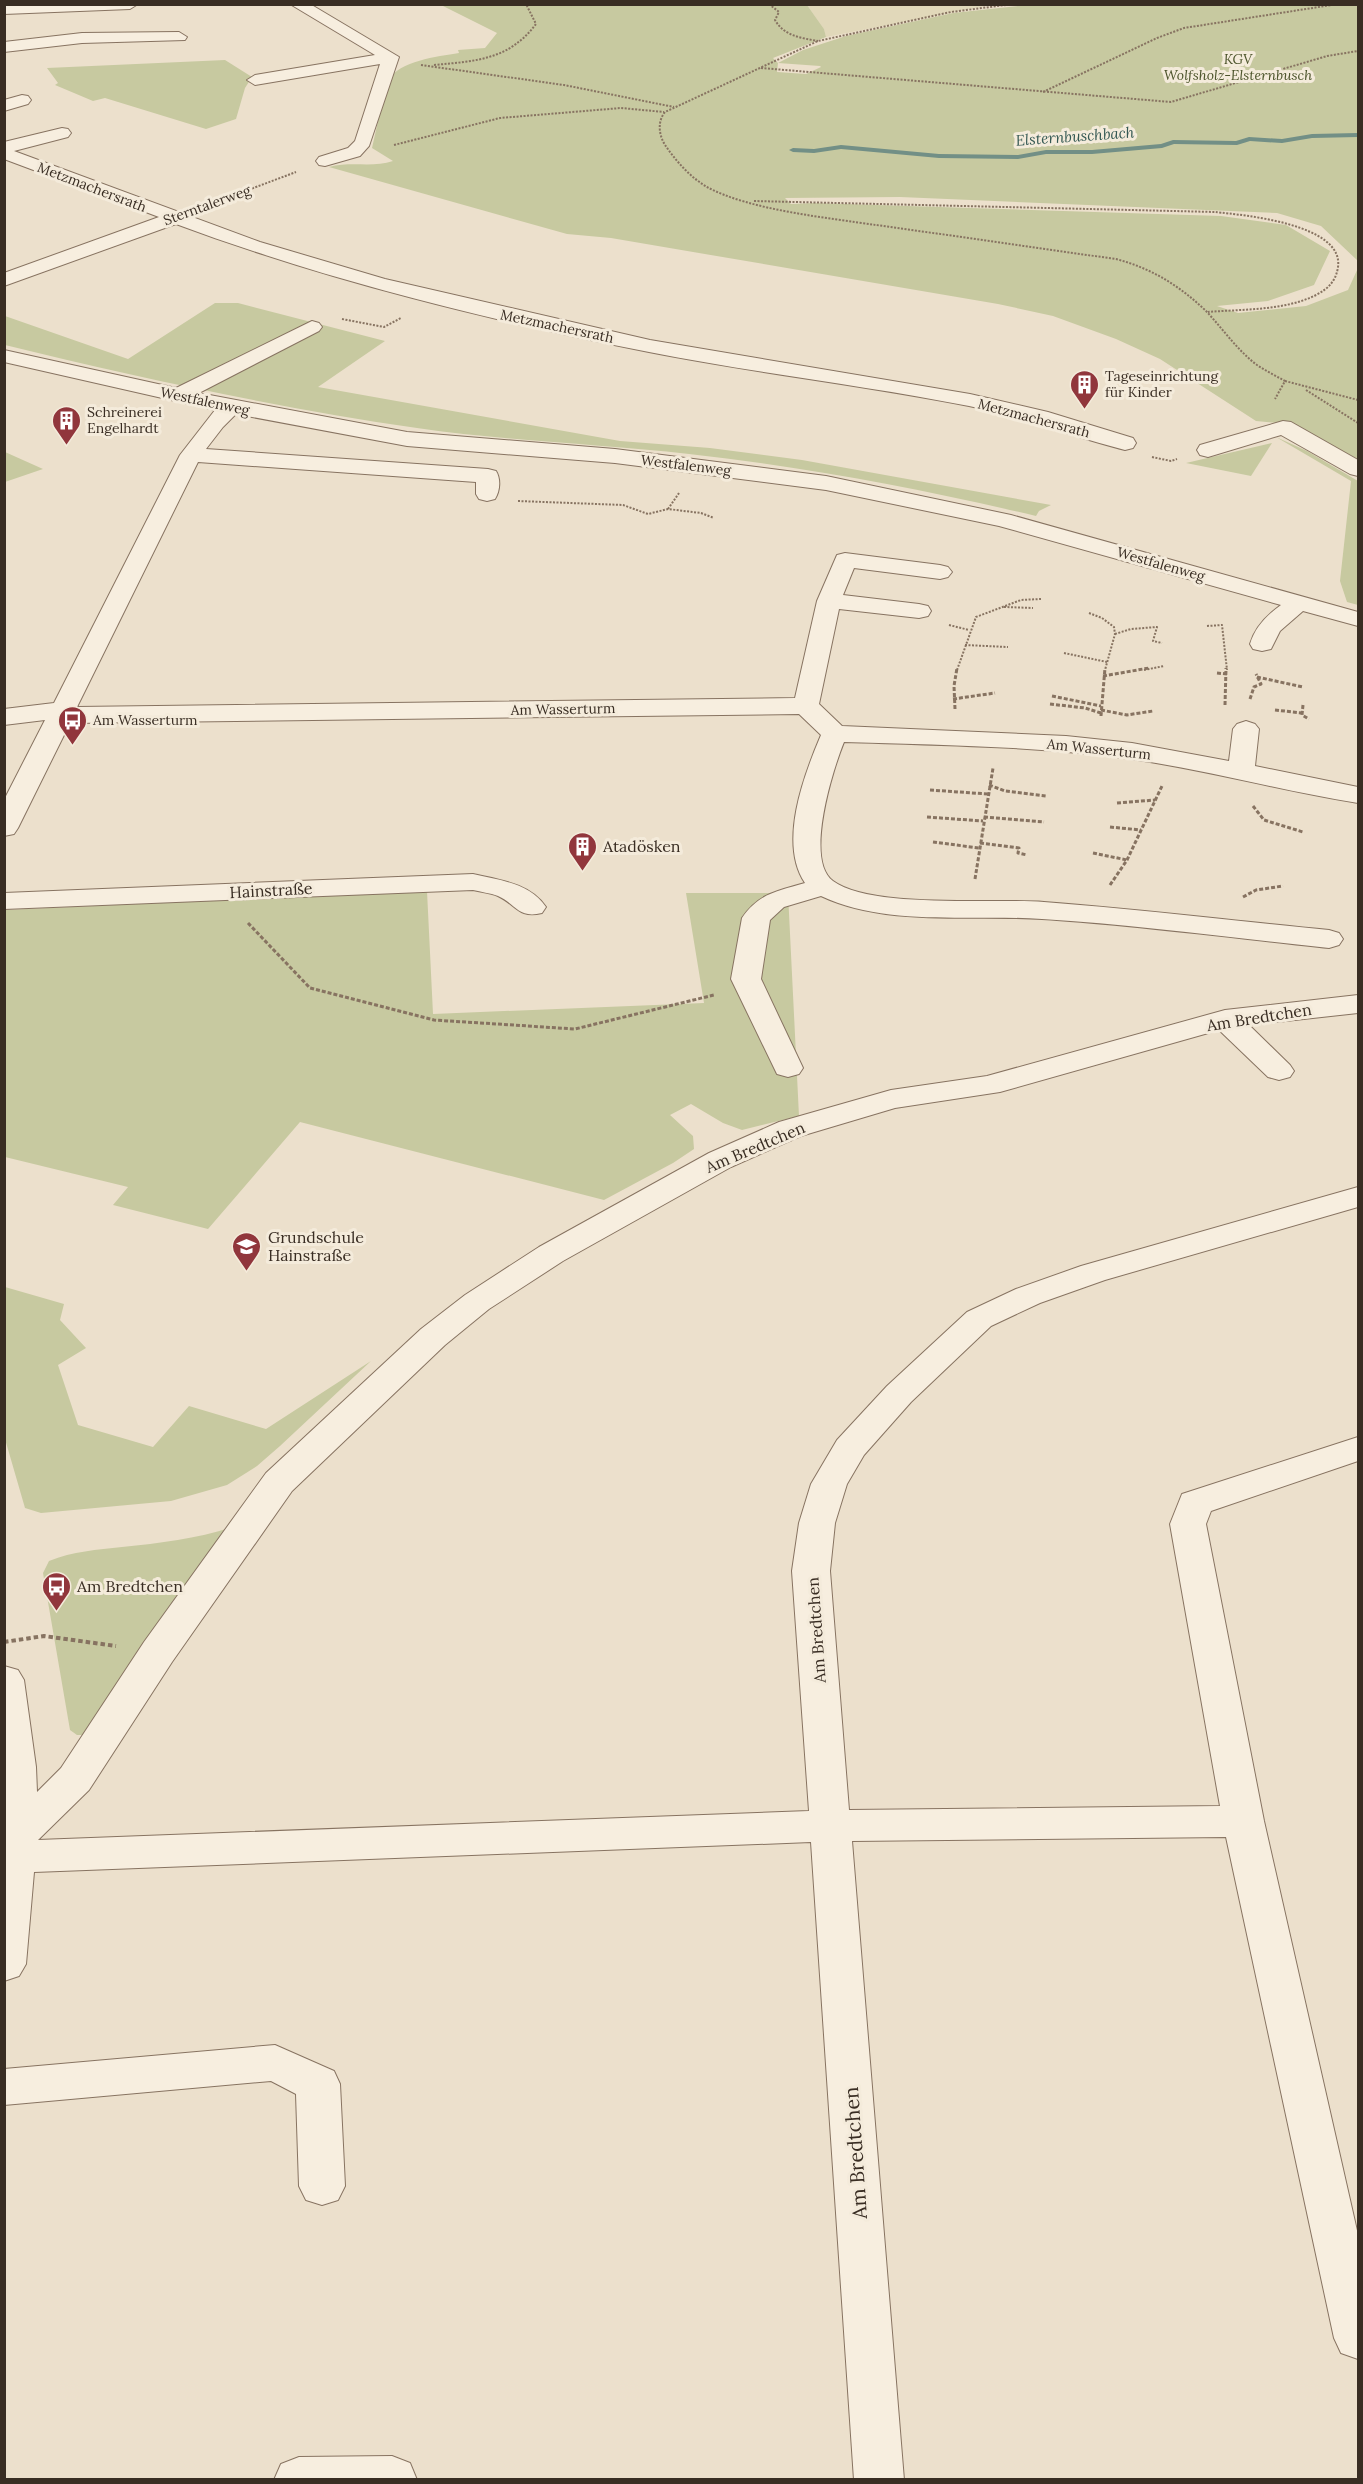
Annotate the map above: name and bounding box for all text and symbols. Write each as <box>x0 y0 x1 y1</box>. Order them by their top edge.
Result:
park label: KGV Wolfsholz-Elsternbusch <box>1164 50 1312 84</box>
water label: Elsternbuschbach <box>1015 122 1135 150</box>
street label: Metzmachersrath <box>35 158 149 216</box>
street label: Sterntalerweg <box>161 181 253 229</box>
street label: Metzmachersrath <box>499 305 615 347</box>
place label: Tageseinrichtung für Kinder <box>1105 367 1219 401</box>
building icon: Tageseinrichtung für Kinder <box>1068 368 1100 410</box>
street label: Westfalenweg <box>159 383 252 419</box>
street label: Metzmachersrath <box>976 394 1092 442</box>
place label: Schreinerei Engelhardt <box>87 403 162 437</box>
building icon: Schreinerei Engelhardt <box>50 404 82 446</box>
street label: Westfalenweg <box>640 451 732 479</box>
street label: Westfalenweg <box>1115 543 1207 585</box>
street label: Am Wasserturm <box>510 699 616 719</box>
bus stop icon: Am Wasserturm <box>56 704 88 746</box>
place label: Am Wasserturm <box>92 711 198 729</box>
street label: Am Wasserturm <box>1045 734 1152 763</box>
building icon: Atadösken <box>566 830 598 872</box>
place label: Atadösken <box>602 836 681 856</box>
street label: Hainstraße <box>229 878 313 902</box>
street label: Am Bredtchen <box>1204 999 1313 1035</box>
street label: Am Bredtchen <box>701 1117 808 1177</box>
place label: Grundschule Hainstraße <box>268 1227 364 1265</box>
school or university icon: Grundschule Hainstraße <box>231 1230 263 1272</box>
bus stop icon: Am Bredtchen <box>40 1570 72 1612</box>
place label: Am Bredtchen <box>76 1576 183 1596</box>
street label: Am Bredtchen <box>802 1576 830 1685</box>
street label: Am Bredtchen <box>838 2086 872 2221</box>

